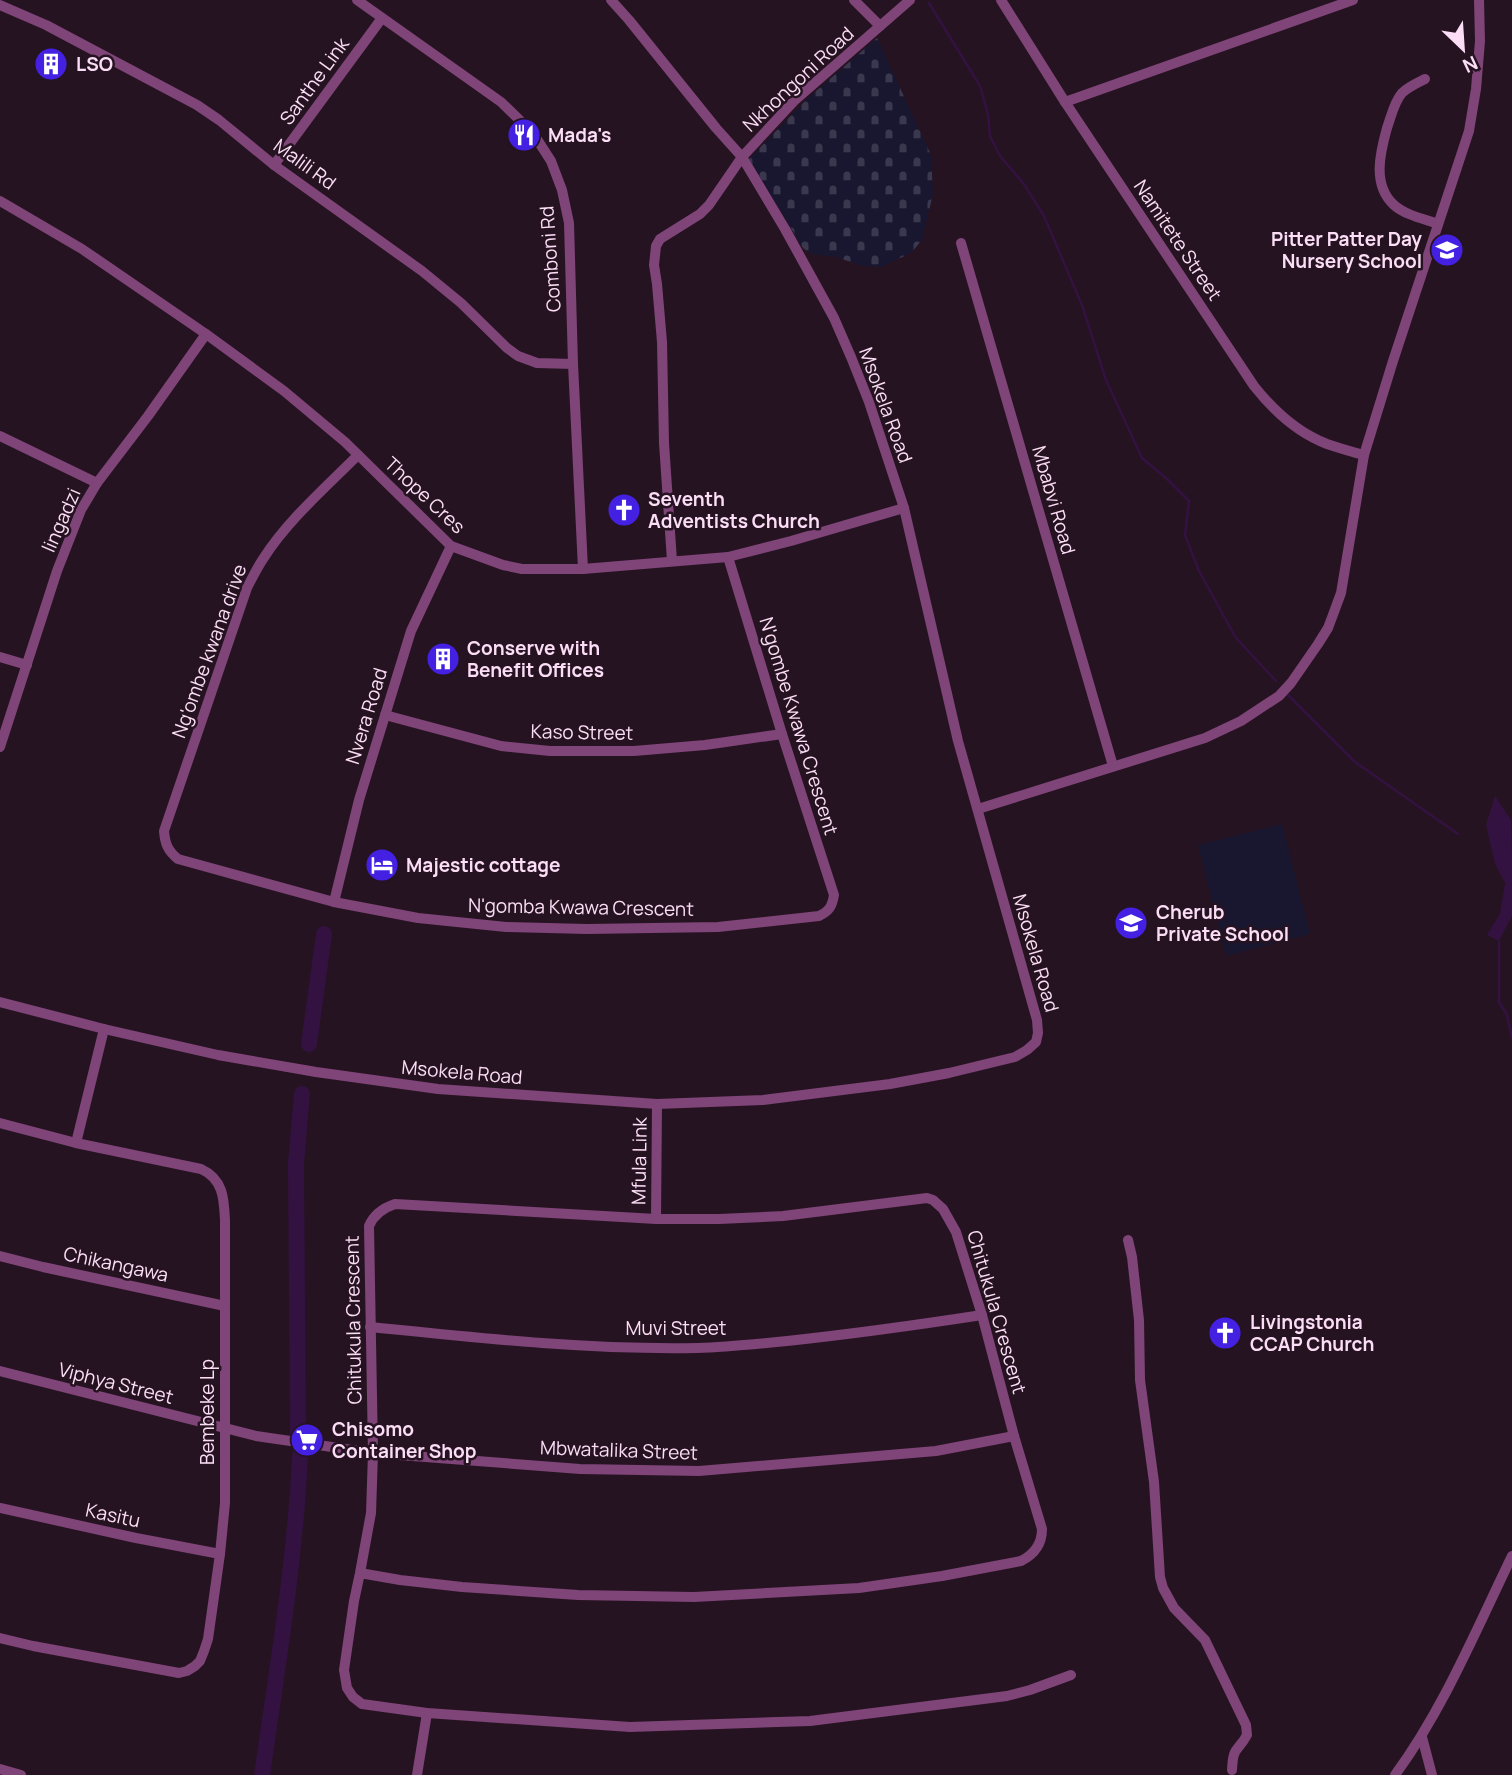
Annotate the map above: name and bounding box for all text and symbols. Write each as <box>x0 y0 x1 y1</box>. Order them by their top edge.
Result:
north arrow <box>1428 14 1498 84</box>
street label: Nkhongoni Road <box>737 21 859 137</box>
street label: Santhe Link <box>273 32 355 130</box>
building icon: LSO <box>32 45 70 83</box>
text: N <box>1459 50 1482 79</box>
place label: LSO <box>76 51 113 77</box>
restaurant icon: Mada's <box>505 116 543 154</box>
place label: Mada's <box>548 122 611 148</box>
street label: Malili Rd <box>269 133 341 195</box>
street label: Namitete Street <box>1128 175 1228 305</box>
street label: Comboni Rd <box>533 205 567 313</box>
place label: Pitter Patter Day Nursery School <box>1271 226 1422 274</box>
school or university icon: Pitter Patter Day Nursery School <box>1428 231 1466 269</box>
street label: Msokela Road <box>853 344 919 466</box>
street label: Mbabvi Road <box>1026 443 1082 557</box>
street label: Thope Cres <box>379 451 471 539</box>
street label: lingadzi <box>35 484 87 556</box>
place label: Seventh Adventists Church <box>648 486 820 534</box>
church icon: Seventh Adventists Church <box>605 491 643 529</box>
street label: Ng'ombe kwana drive <box>165 561 253 741</box>
street label: N'gombe Kwawa Crescent <box>753 614 845 838</box>
place label: Conserve with Benefit Offices <box>467 635 604 683</box>
building icon: Conserve with Benefit Offices <box>424 640 462 678</box>
street label: Nvera Road <box>339 665 393 767</box>
street label: Kaso Street <box>530 718 634 746</box>
hotel icon: Majestic cottage <box>363 846 401 884</box>
place label: Majestic cottage <box>406 852 561 878</box>
street label: Msokela Road <box>1007 891 1065 1015</box>
street label: N'gomba Kwawa Crescent <box>468 892 694 922</box>
place label: Cherub Private School <box>1156 899 1289 947</box>
school or university icon: Cherub Private School <box>1112 904 1150 942</box>
street label: Msokela Road <box>400 1054 524 1090</box>
street label: Mfula Link <box>625 1116 653 1205</box>
street label: Chitukula Crescent <box>961 1227 1033 1397</box>
street label: Chitukula Crescent <box>339 1235 367 1405</box>
street label: Chikangawa <box>61 1240 171 1288</box>
place label: Livingstonia CCAP Church <box>1250 1309 1374 1357</box>
church icon: Livingstonia CCAP Church <box>1206 1314 1244 1352</box>
street label: Muvi Street <box>626 1315 726 1341</box>
street label: Viphya Street <box>56 1356 176 1410</box>
street label: Bembeke Lp <box>194 1359 220 1465</box>
place label: Chisomo Container Shop <box>332 1416 477 1464</box>
supermarket icon: Chisomo Container Shop <box>288 1421 326 1459</box>
street label: Mbwatalika Street <box>540 1434 698 1466</box>
street label: Kasitu <box>83 1497 143 1533</box>

